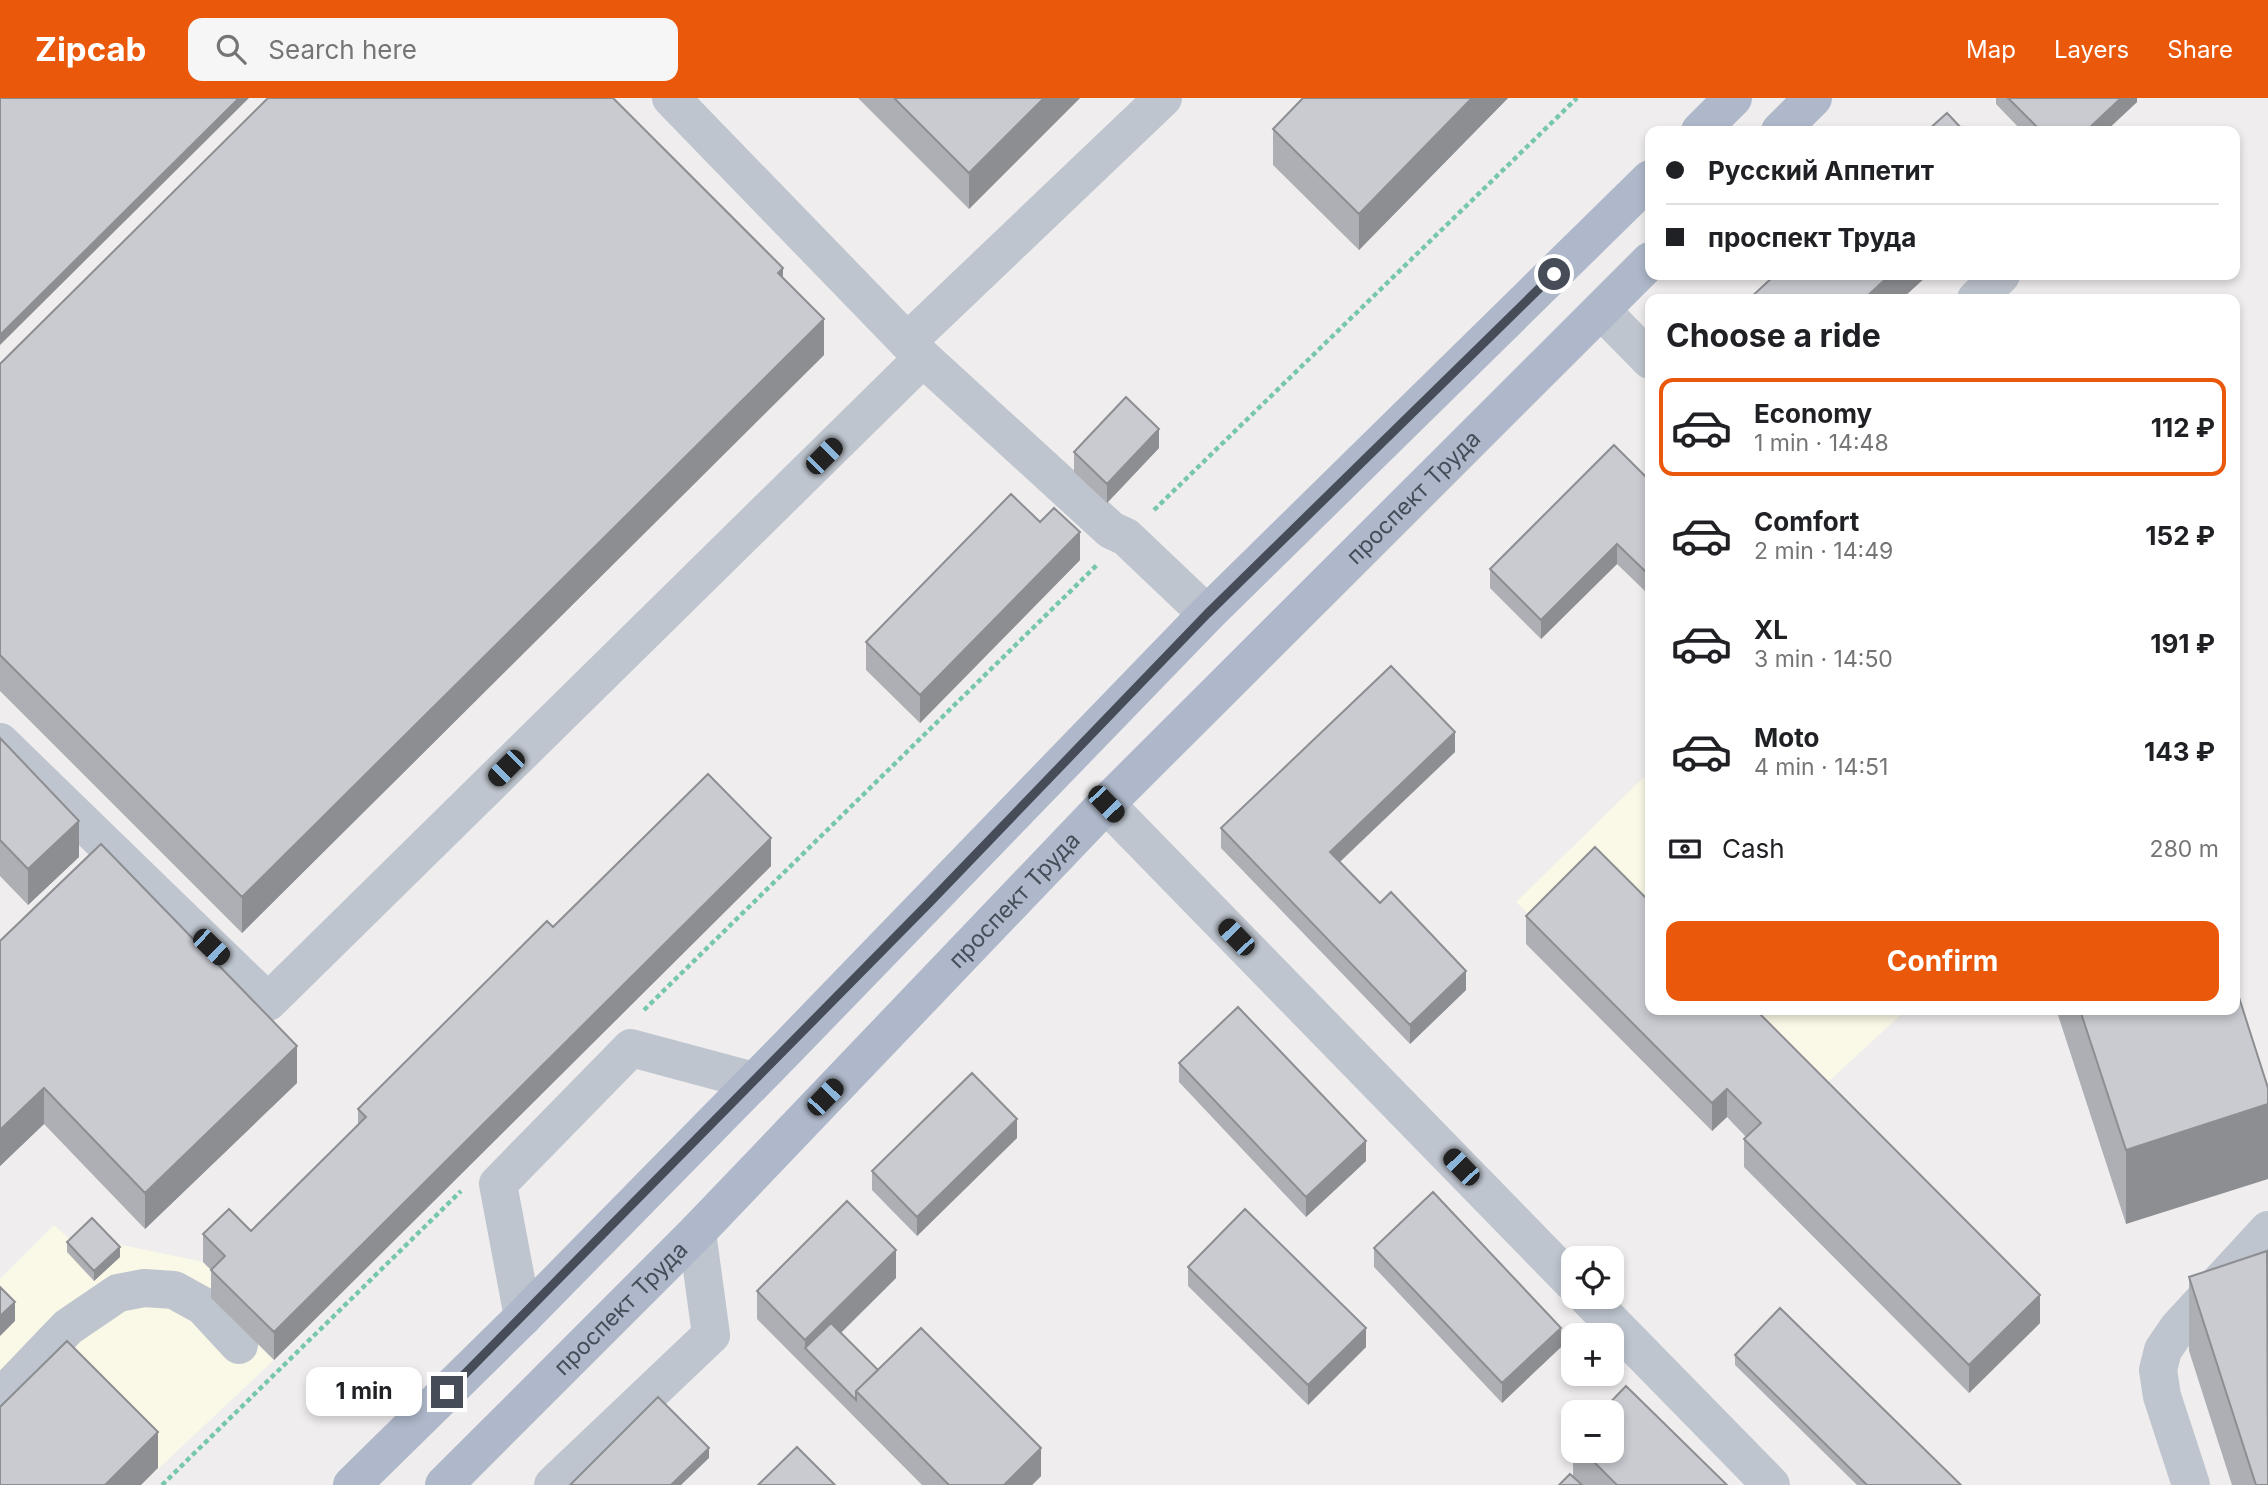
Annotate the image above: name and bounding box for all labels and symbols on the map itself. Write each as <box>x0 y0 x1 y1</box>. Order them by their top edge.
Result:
route start <box>1538 258 1570 290</box>
street label: проспект Труда <box>1341 425 1486 570</box>
car <box>802 434 847 478</box>
car <box>484 746 529 790</box>
car <box>1084 782 1129 826</box>
street label: проспект Труда <box>943 826 1086 974</box>
car <box>1214 915 1259 959</box>
car <box>189 925 234 969</box>
car <box>803 1075 848 1119</box>
car <box>1439 1145 1484 1189</box>
street label: проспект Труда <box>548 1236 693 1381</box>
callout: 1 min <box>307 1368 422 1416</box>
route end <box>431 1376 463 1408</box>

